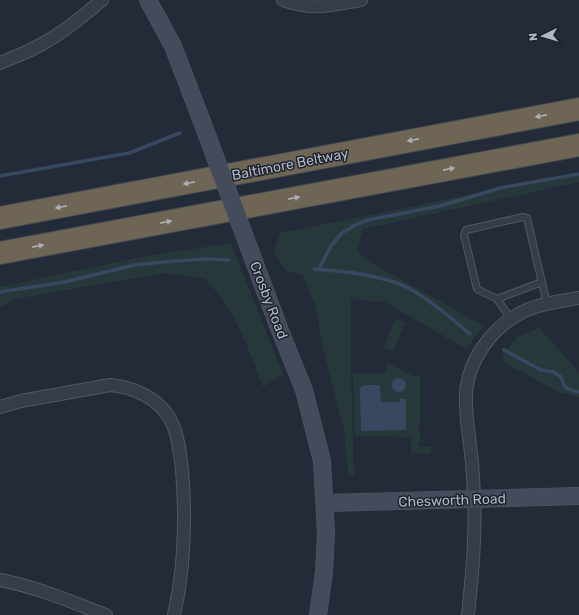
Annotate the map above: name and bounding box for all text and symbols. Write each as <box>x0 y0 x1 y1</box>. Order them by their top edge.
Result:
north arrow <box>523 16 563 56</box>
text: N <box>527 32 540 41</box>
one-way arrow <box>535 114 547 120</box>
one-way arrow <box>407 138 419 144</box>
street label: Baltimore Beltway <box>230 145 350 184</box>
one-way arrow <box>443 166 455 172</box>
one-way arrow <box>183 180 195 186</box>
one-way arrow <box>288 195 300 201</box>
one-way arrow <box>55 204 67 210</box>
one-way arrow <box>160 219 172 225</box>
one-way arrow <box>32 243 44 249</box>
street label: Crosby Road <box>246 259 291 341</box>
street label: Chesworth Road <box>398 490 506 511</box>

